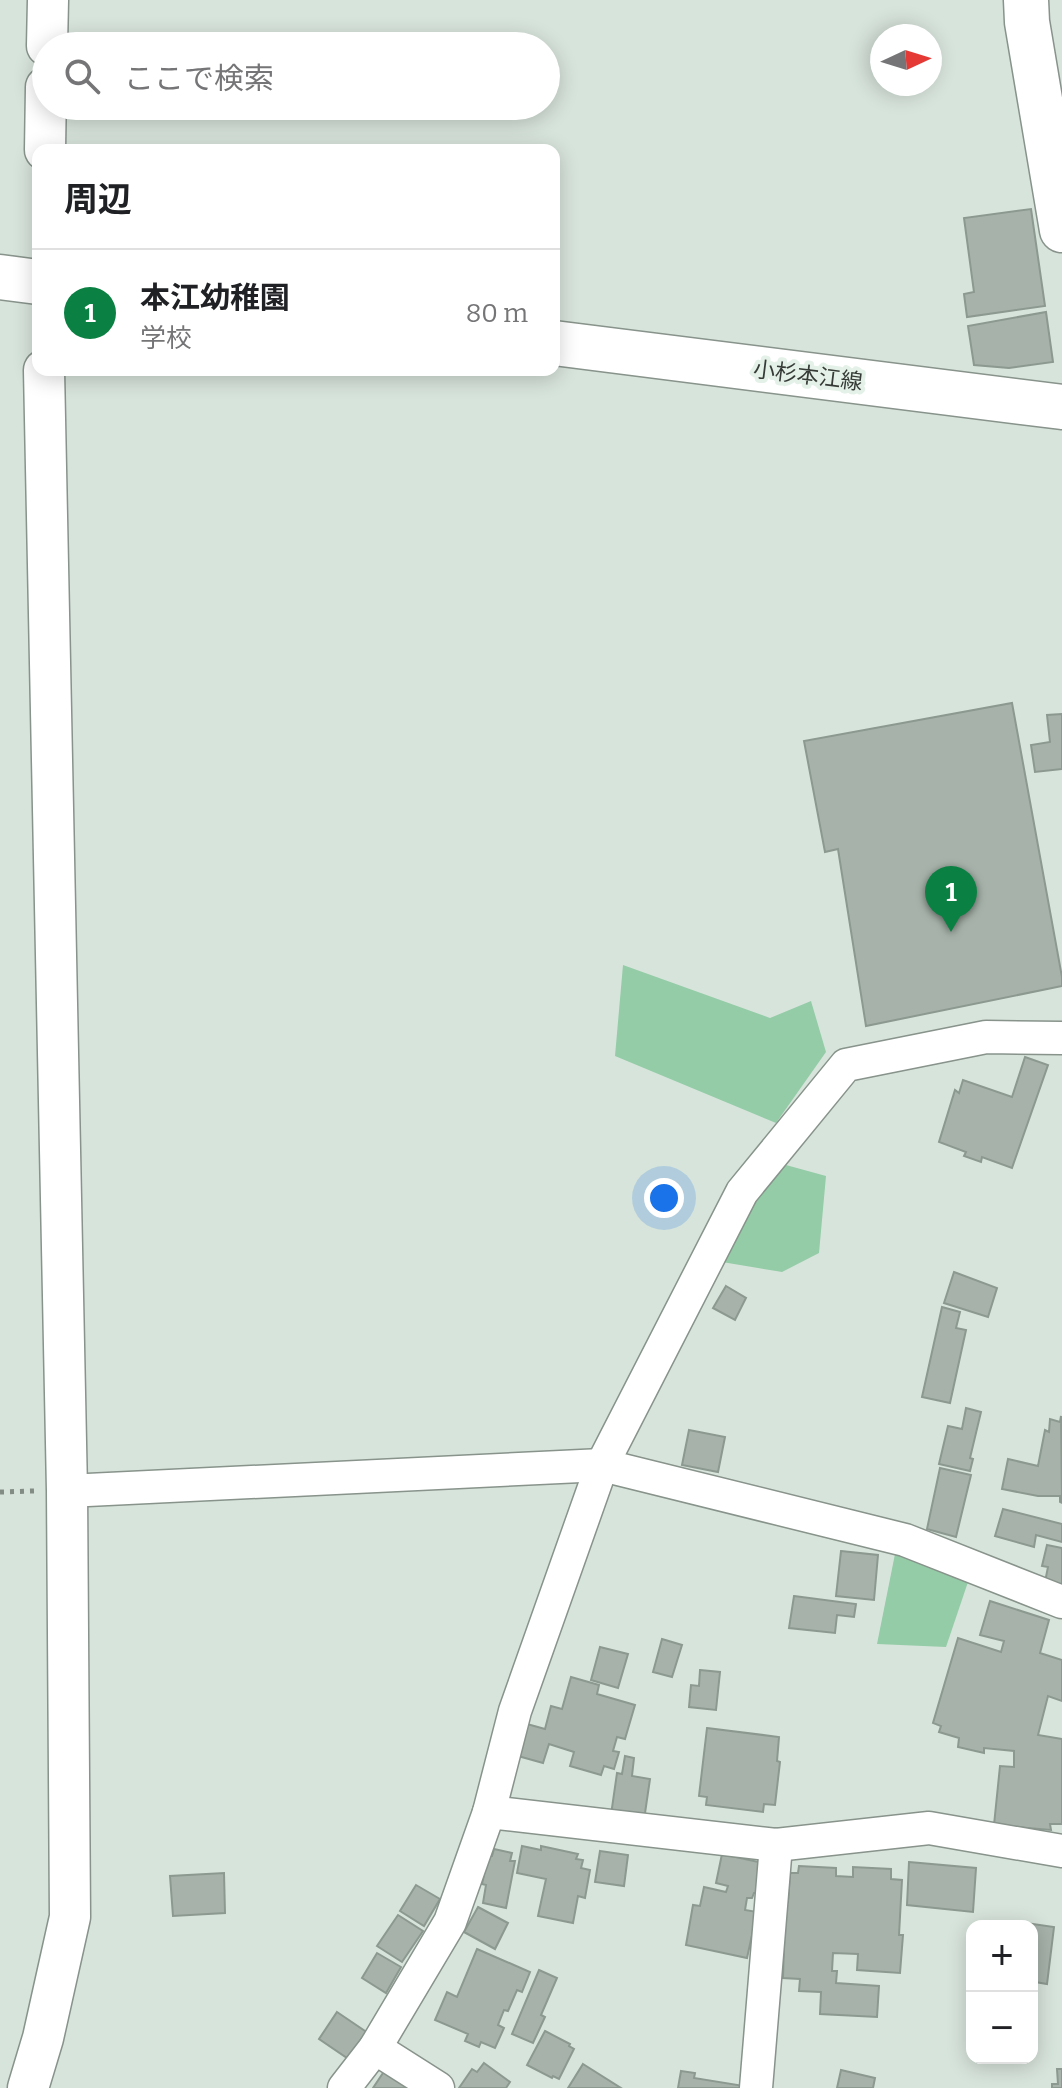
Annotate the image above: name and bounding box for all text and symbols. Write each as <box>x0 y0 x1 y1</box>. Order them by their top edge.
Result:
north arrow <box>870 24 942 96</box>
search box <box>32 32 560 120</box>
icon: search <box>60 54 104 98</box>
text: ここで検索 <box>124 61 274 97</box>
text: 周辺 <box>64 179 132 220</box>
text: 本江幼稚園 <box>140 280 290 316</box>
text: 1 <box>84 298 96 329</box>
text: 80 m <box>466 298 528 329</box>
text: 学校 <box>140 323 192 354</box>
street label: 小杉本江線 <box>752 355 864 396</box>
pin: 1 <box>925 866 977 932</box>
your location <box>644 1178 684 1218</box>
map controls <box>966 1920 1038 2064</box>
button: + <box>966 1920 1038 1992</box>
button: − <box>966 1992 1038 2064</box>

